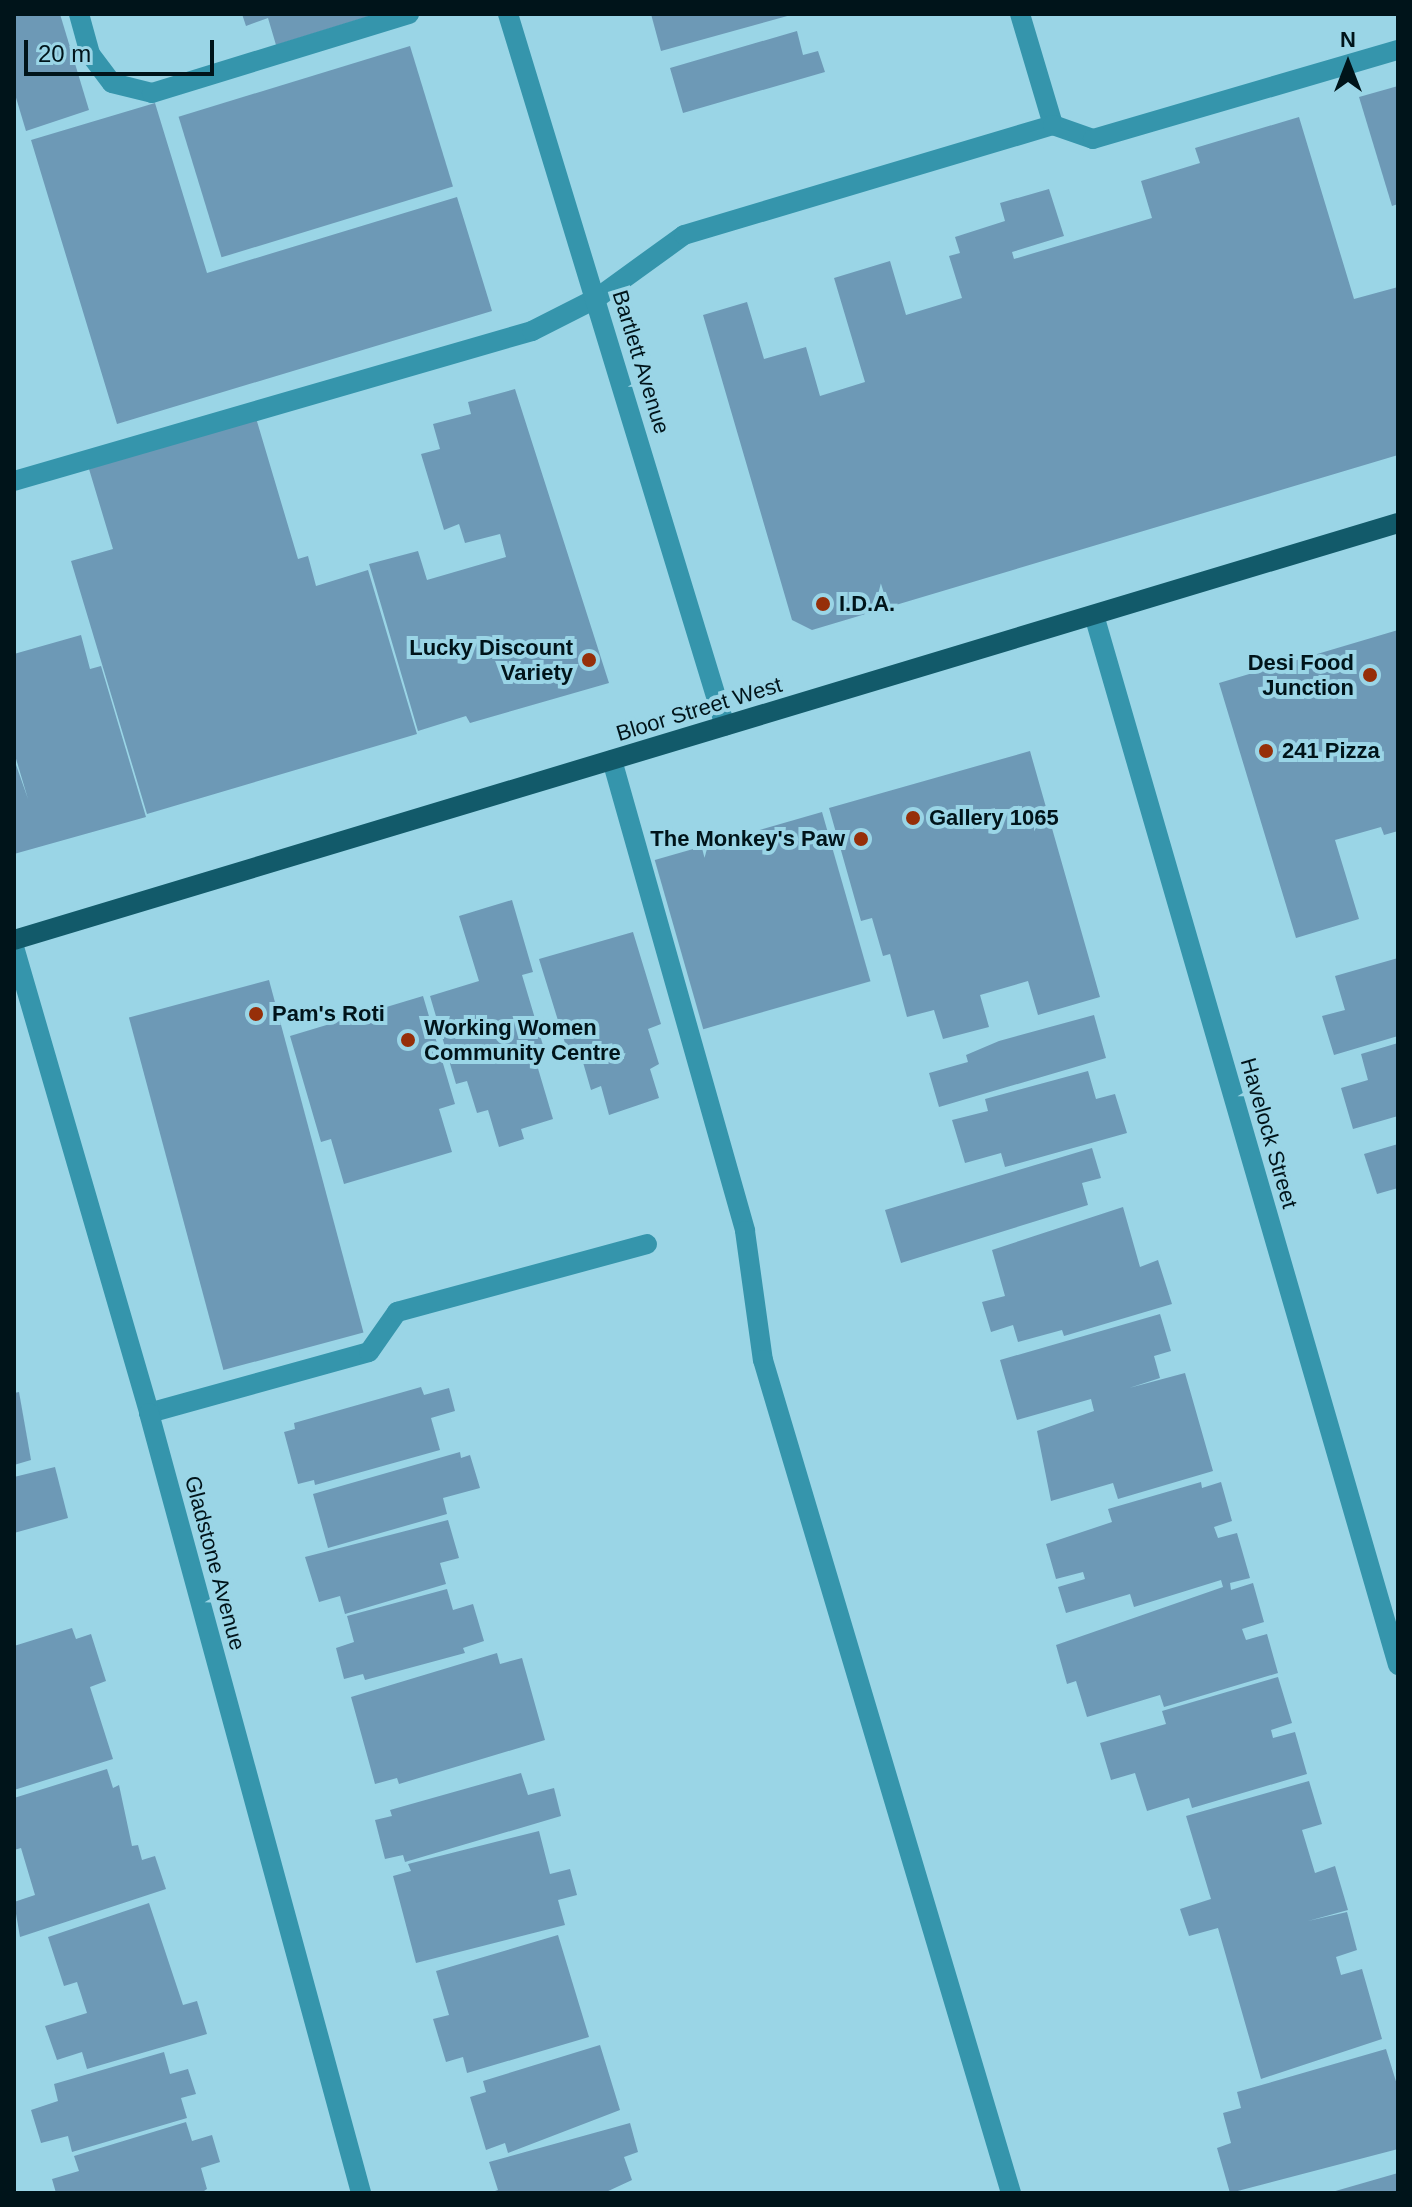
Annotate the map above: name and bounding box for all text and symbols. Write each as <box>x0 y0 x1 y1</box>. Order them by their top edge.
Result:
scale bar <box>28 24 218 74</box>
north arrow <box>1308 24 1388 104</box>
text: N <box>1340 27 1356 52</box>
text: 20 m <box>38 40 91 67</box>
street label: Bartlett Avenue <box>606 286 676 438</box>
place label: I.D.A. <box>839 591 895 617</box>
marker: I.D.A. <box>814 595 832 613</box>
place label: Lucky Discount Variety <box>409 634 573 686</box>
place label: Desi Food Junction <box>1248 649 1354 700</box>
marker: Lucky Discount Variety <box>580 651 598 669</box>
marker: Desi Food Junction <box>1361 666 1379 684</box>
street label: Bloor Street West <box>613 671 785 747</box>
place label: 241 Pizza <box>1282 738 1380 764</box>
marker: 241 Pizza <box>1257 742 1275 760</box>
place label: Gallery 1065 <box>929 805 1059 831</box>
marker: Gallery 1065 <box>904 809 922 827</box>
place label: The Monkey's Paw <box>650 826 845 852</box>
marker: The Monkey's Paw <box>852 830 870 848</box>
place label: Pam's Roti <box>272 1001 385 1027</box>
marker: Pam's Roti <box>247 1005 265 1023</box>
place label: Working Women Community Centre <box>424 1014 621 1066</box>
marker: Working Women Community Centre <box>399 1031 417 1049</box>
street label: Havelock Street <box>1235 1055 1303 1211</box>
street label: Gladstone Avenue <box>179 1472 251 1654</box>

